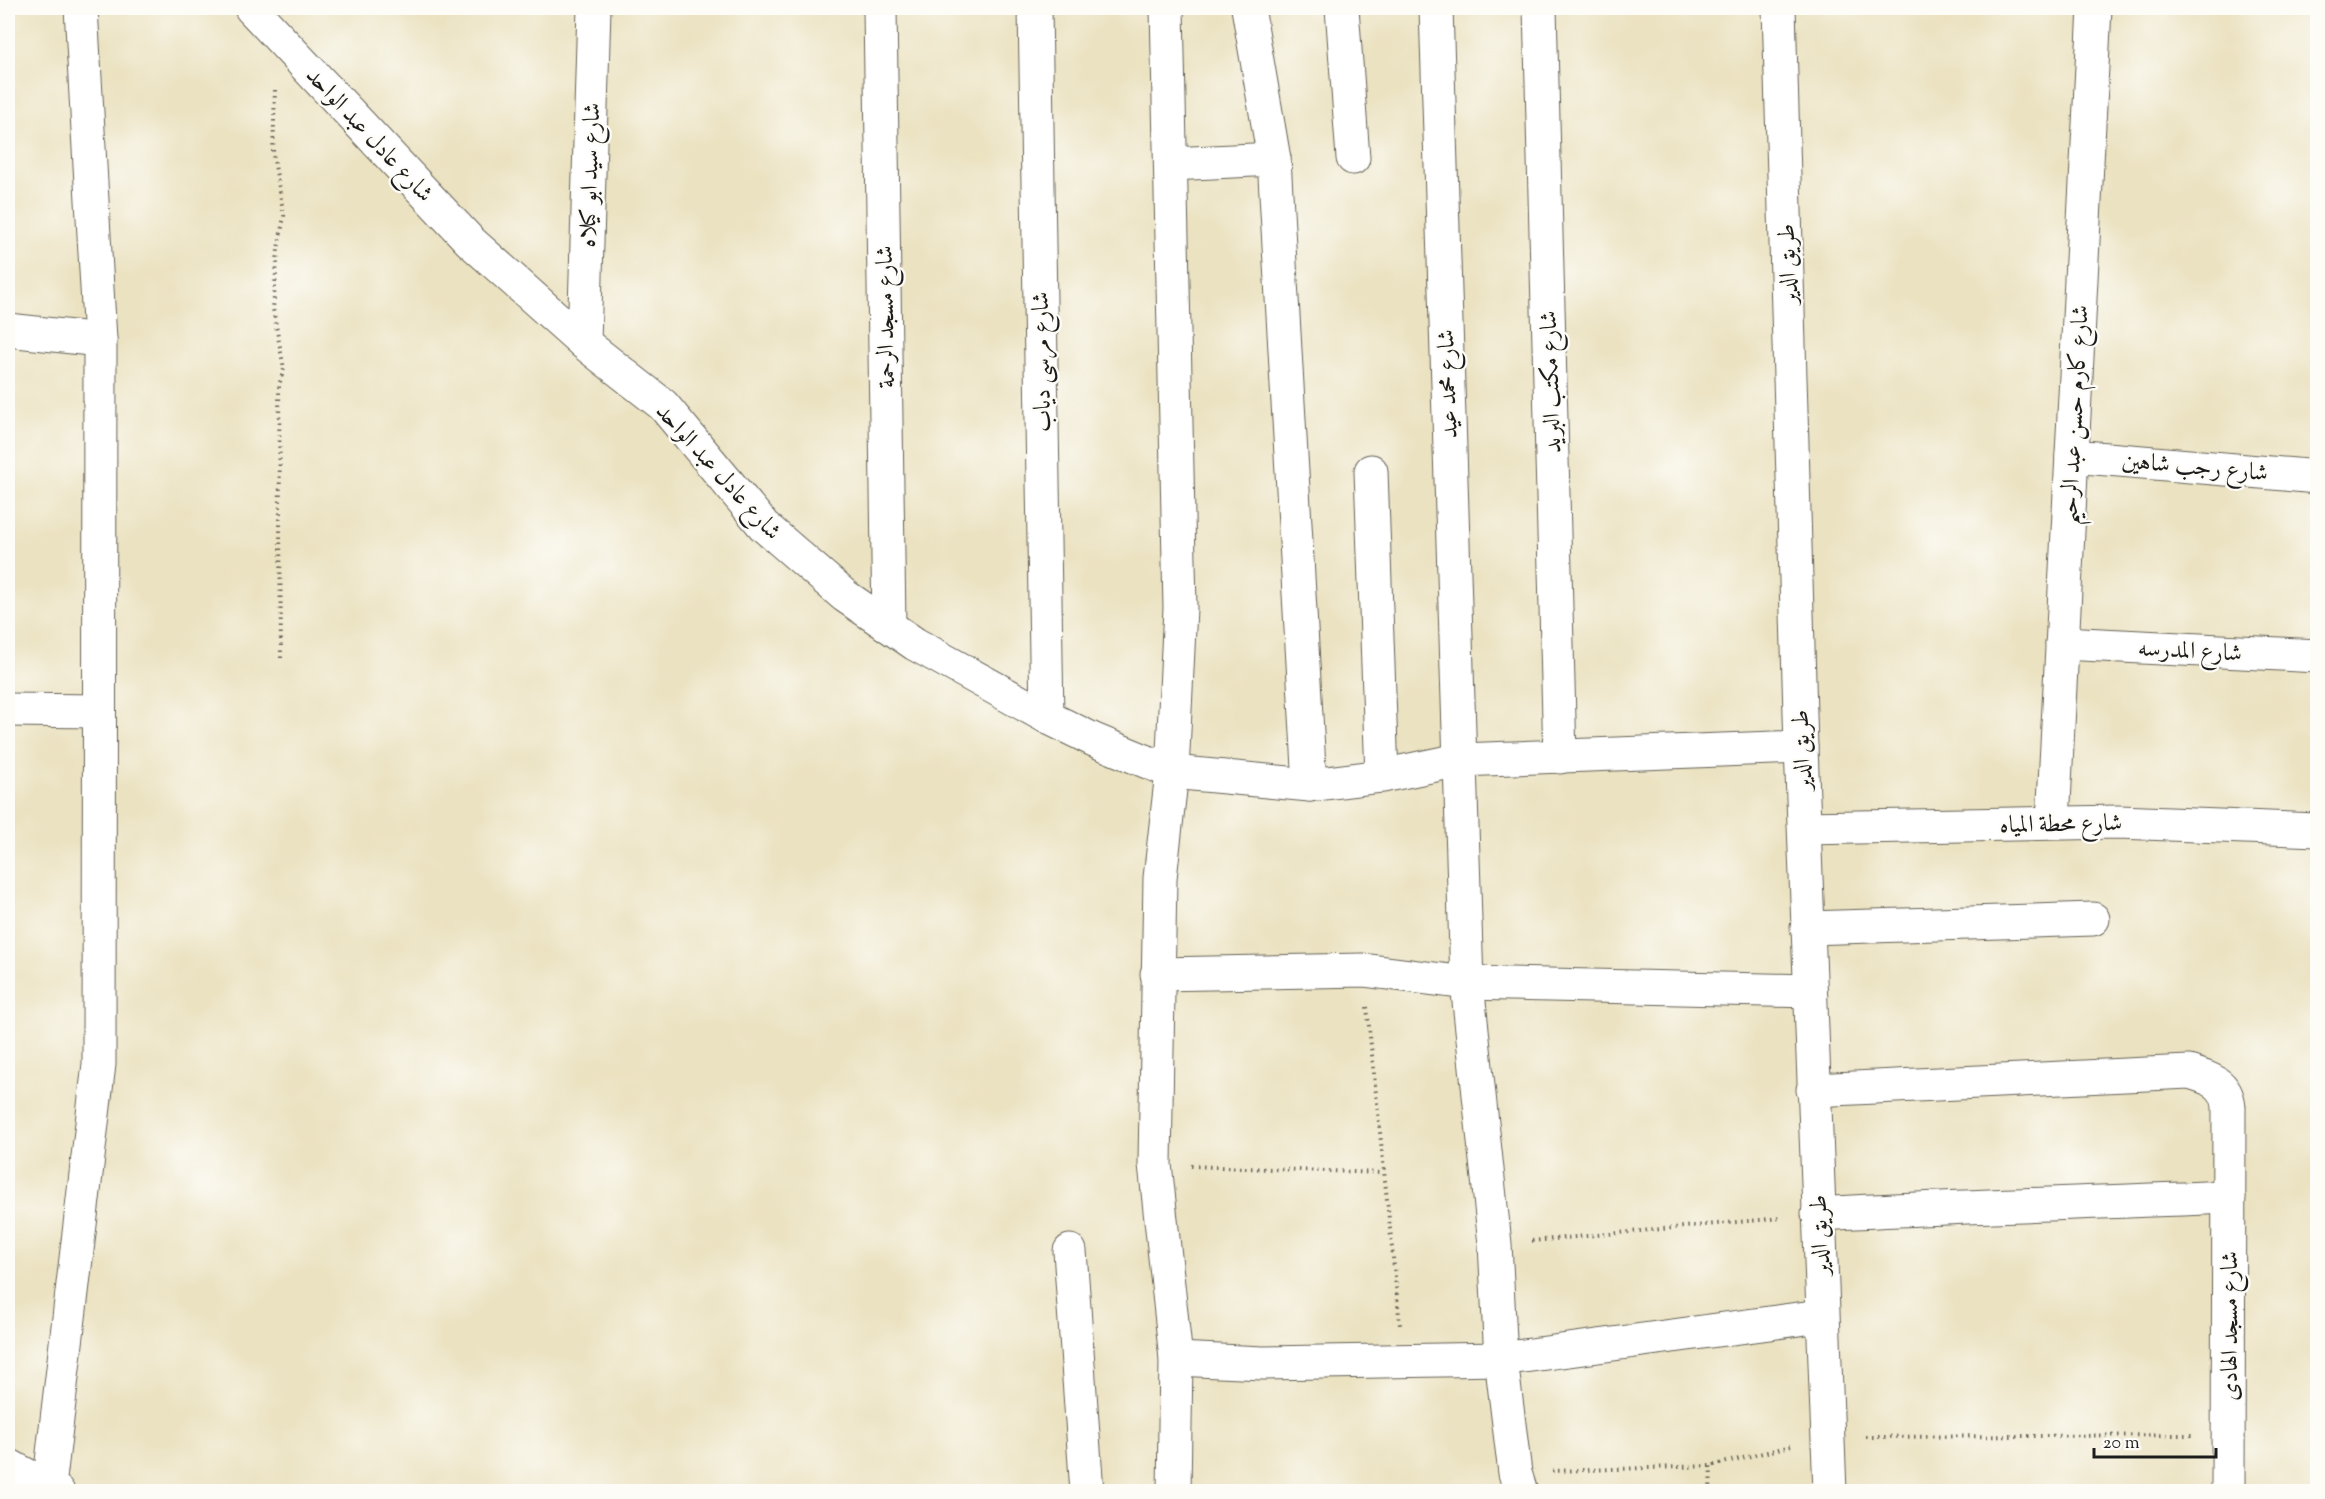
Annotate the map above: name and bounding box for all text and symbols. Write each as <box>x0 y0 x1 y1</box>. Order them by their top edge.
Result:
street label: شارع عادل عبد الواحد <box>296 60 440 211</box>
street label: شارع سيد ابو كيلاه <box>571 102 612 248</box>
street label: طريق الدير <box>1771 223 1808 308</box>
street label: شارع مسجد الرحمة <box>869 245 906 389</box>
street label: شارع مرسى دياب <box>1025 291 1062 432</box>
street label: شارع كارم حسن عبد الرحيم <box>2053 304 2104 526</box>
street label: شارع مكتب البريد <box>1533 310 1572 454</box>
street label: شارع محمد عيد <box>1430 329 1469 439</box>
street label: شارع عادل عبد الواحد <box>646 396 789 549</box>
street label: شارع رجب شاهين <box>2120 445 2269 492</box>
street label: شارع المدرسه <box>2137 632 2243 673</box>
street label: طريق الدير <box>1785 709 1822 794</box>
street label: شارع محطة المياه <box>1999 807 2123 844</box>
street label: طريق الدير <box>1803 1194 1840 1279</box>
street label: شارع مسجد الهادى <box>2214 1251 2249 1401</box>
scale bar <box>2094 1421 2216 1459</box>
text: 20 m <box>2103 1431 2140 1457</box>

